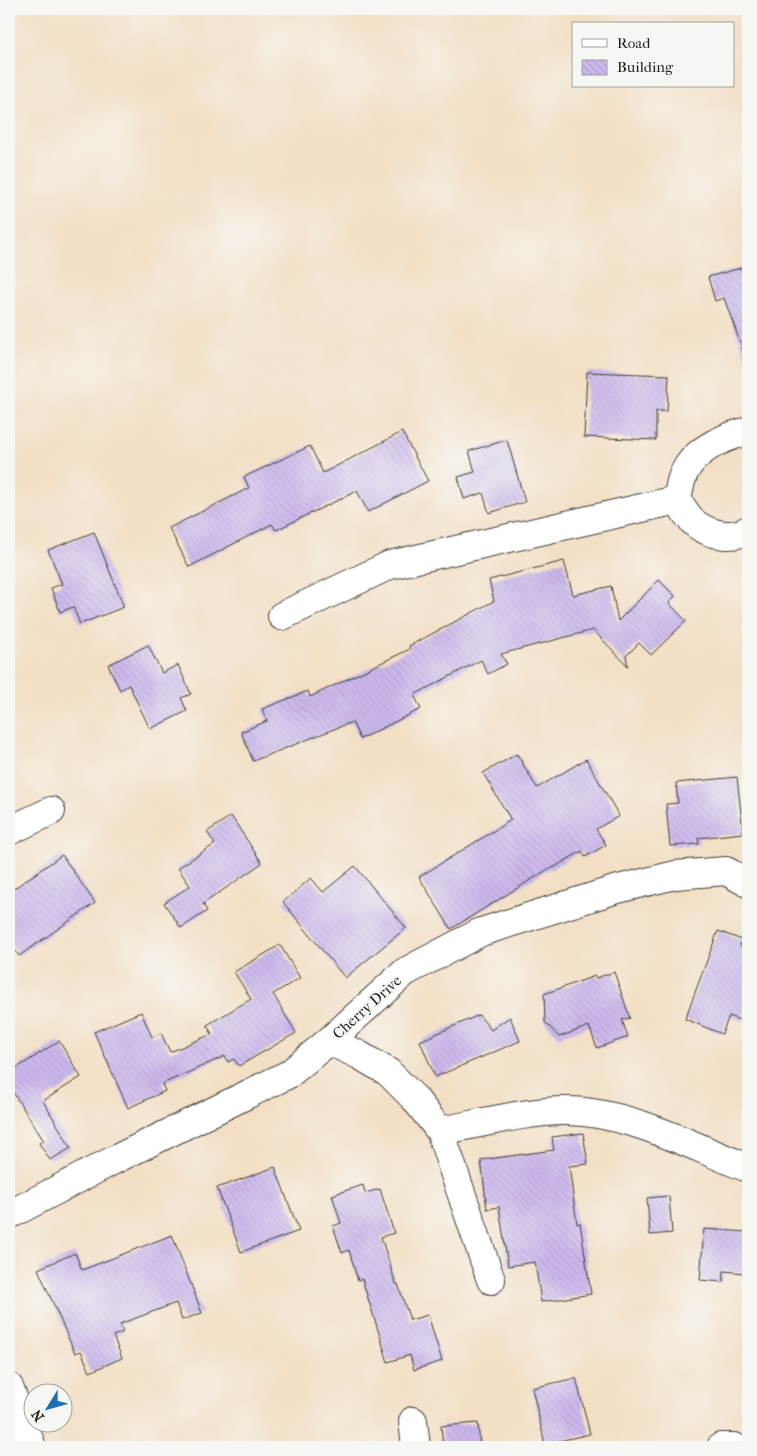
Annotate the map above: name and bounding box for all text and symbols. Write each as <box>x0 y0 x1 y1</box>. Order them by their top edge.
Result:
legend <box>572 22 734 88</box>
text: Road <box>617 34 651 52</box>
text: Building <box>617 58 674 76</box>
street label: Cherry Drive <box>329 971 406 1043</box>
north arrow <box>22 1384 72 1434</box>
text: N <box>28 1406 48 1425</box>

